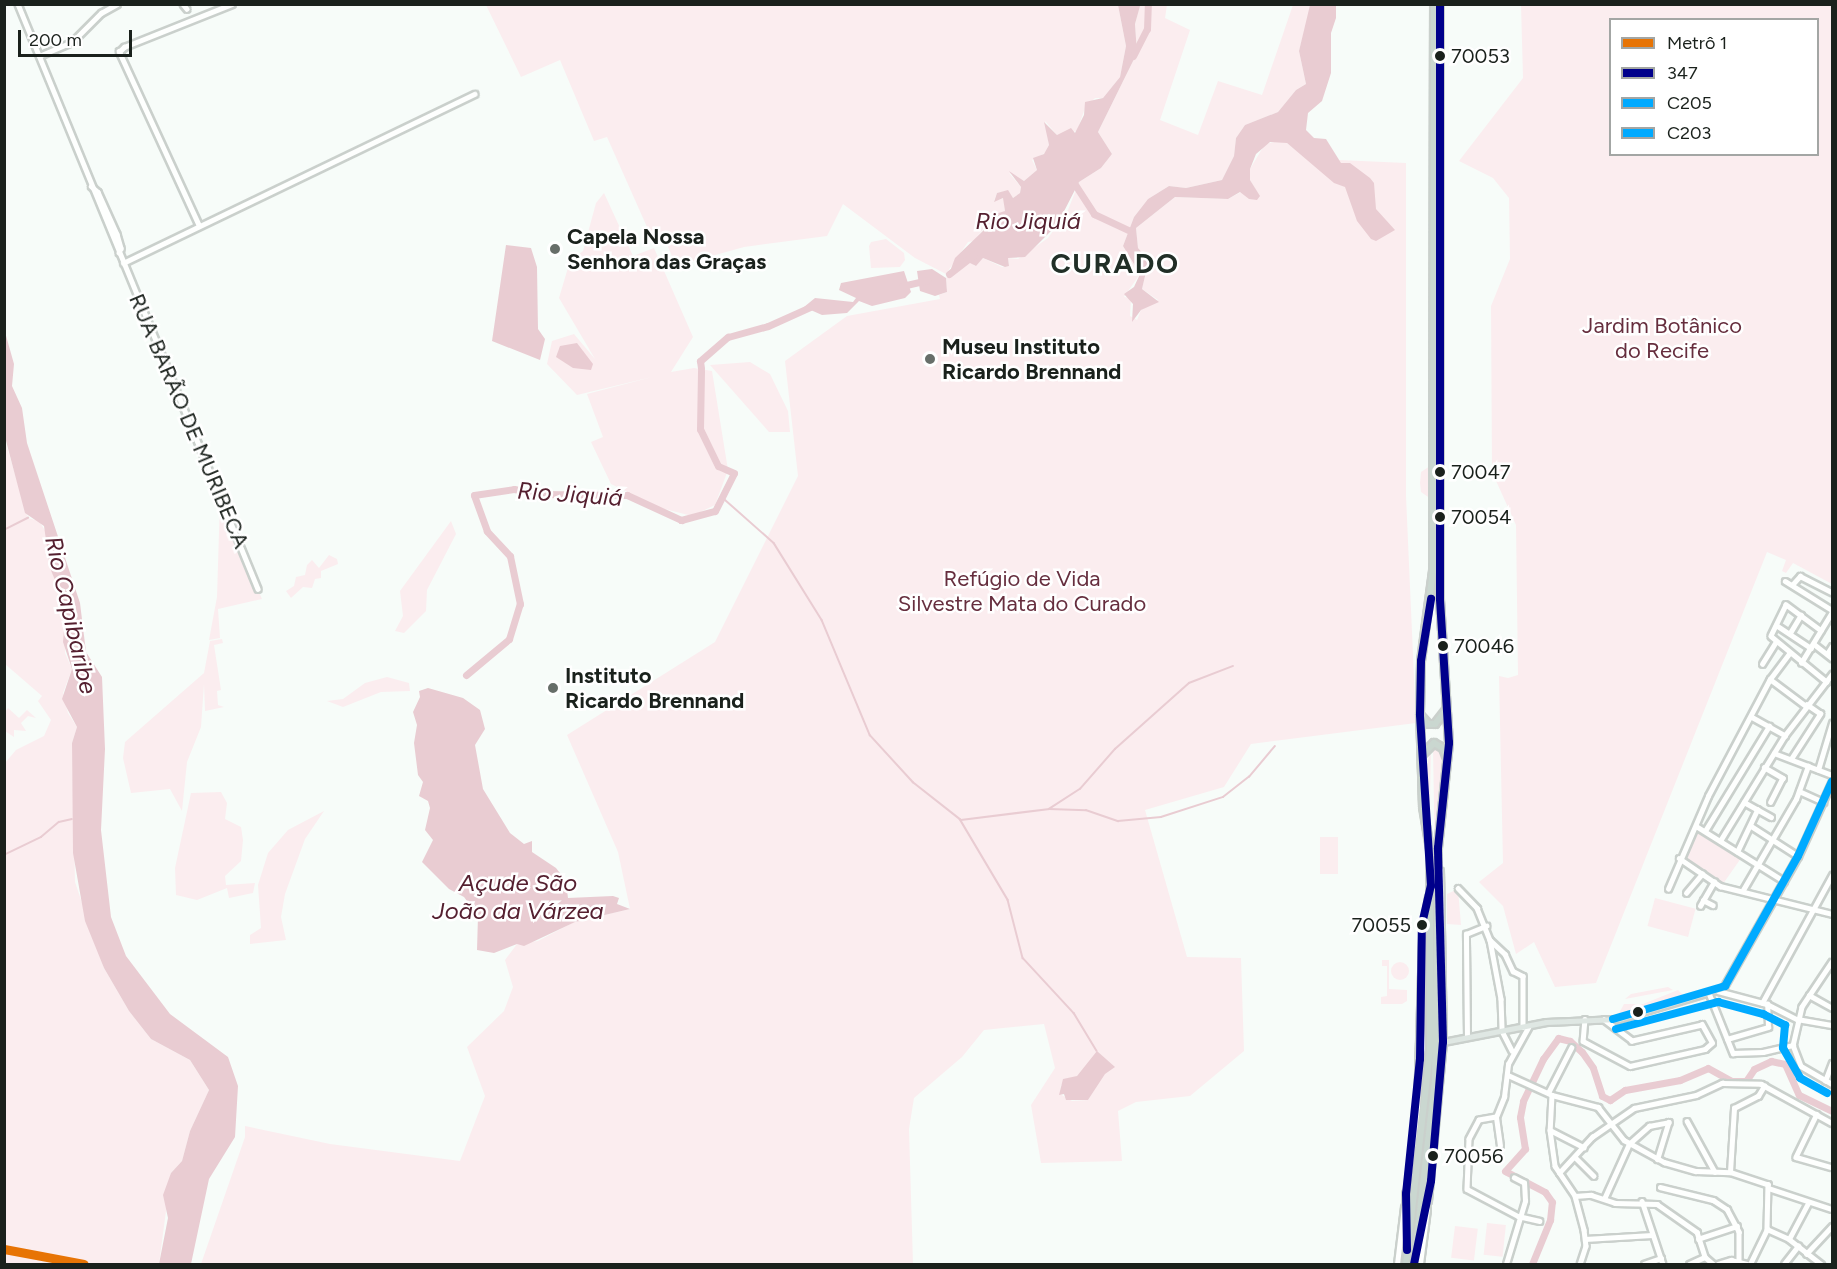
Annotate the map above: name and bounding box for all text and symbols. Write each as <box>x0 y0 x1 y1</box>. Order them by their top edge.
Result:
scale bar <box>21 18 135 56</box>
legend <box>1609 18 1819 156</box>
text: 200 m <box>29 29 82 51</box>
text: Metrô 1 <box>1667 32 1727 54</box>
place label: 70053 <box>1451 44 1510 68</box>
marker: 70053 <box>1434 50 1446 62</box>
text: 347 <box>1667 62 1698 84</box>
text: C205 <box>1667 92 1712 114</box>
text: C203 <box>1667 122 1711 144</box>
water label: Rio Jiquiá <box>975 207 1081 235</box>
place label: Capela Nossa Senhora das Graças <box>567 223 766 274</box>
marker: Capela Nossa Senhora das Graças <box>548 242 562 256</box>
district label: CURADO <box>1051 246 1179 280</box>
street label: RUA BARÃO DE MURIBECA <box>123 290 255 552</box>
park label: Jardim Botânico do Recife <box>1582 312 1742 364</box>
place label: Museu Instituto Ricardo Brennand <box>942 333 1121 384</box>
marker: Museu Instituto Ricardo Brennand <box>923 352 937 366</box>
place label: 70047 <box>1451 460 1511 484</box>
marker: 70047 <box>1434 466 1446 478</box>
water label: Rio Jiquiá <box>516 476 624 512</box>
place label: 70054 <box>1451 505 1511 529</box>
marker: 70054 <box>1434 511 1446 523</box>
water label: Rio Capibaribe <box>39 533 103 697</box>
park label: Refúgio de Vida Silvestre Mata do Curado <box>898 565 1146 616</box>
place label: 70046 <box>1454 634 1514 658</box>
marker: 70046 <box>1437 640 1449 652</box>
place label: Instituto Ricardo Brennand <box>565 662 744 714</box>
marker: Instituto Ricardo Brennand <box>546 681 560 695</box>
water label: Açude São João da Várzea <box>432 869 604 925</box>
place label: 70055 <box>1352 913 1411 937</box>
marker: 70055 <box>1416 919 1428 931</box>
unlabelled marker <box>1632 1006 1644 1018</box>
place label: 70056 <box>1444 1144 1503 1168</box>
marker: 70056 <box>1427 1150 1439 1162</box>

